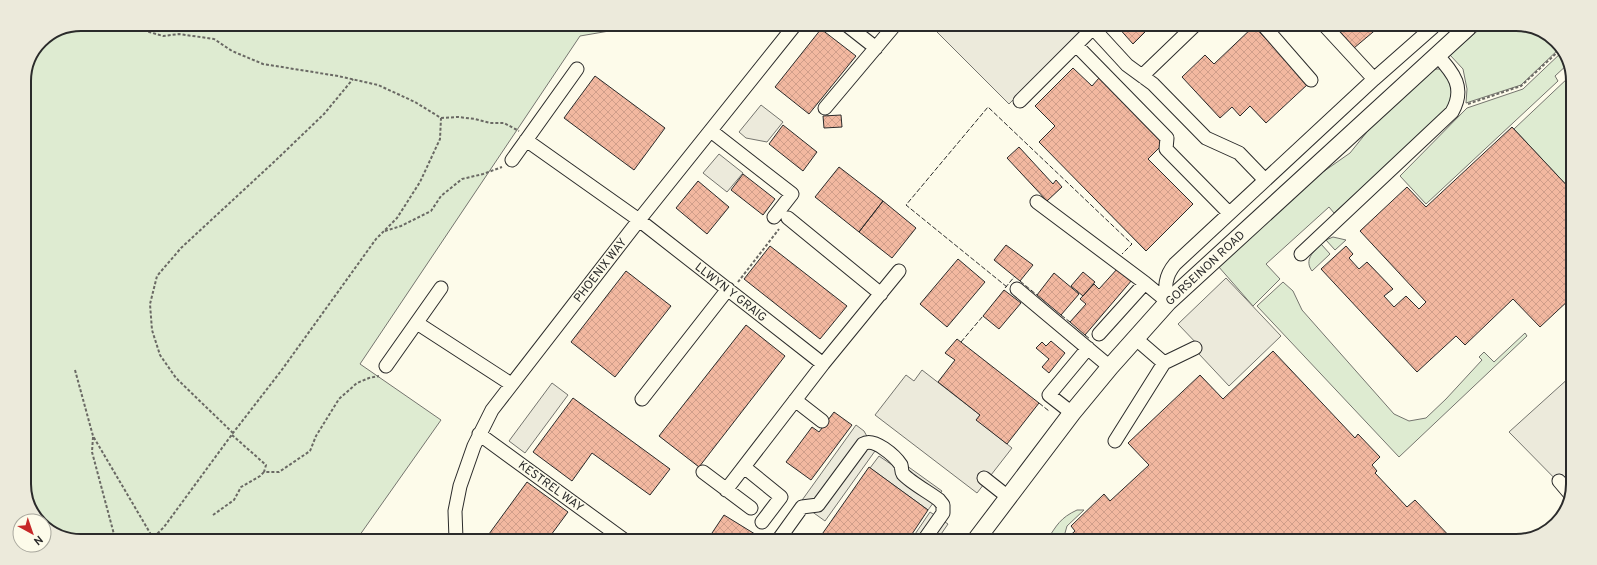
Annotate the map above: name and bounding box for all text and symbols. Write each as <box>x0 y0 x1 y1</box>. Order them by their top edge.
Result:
street label: GORSEINON ROAD <box>1163 228 1249 310</box>
street label: PHOENIX WAY <box>571 235 631 306</box>
street label: LLWYN Y GRAIG <box>691 260 770 326</box>
street label: KESTREL WAY <box>514 458 587 516</box>
north arrow <box>12 513 52 553</box>
text: N <box>30 532 45 548</box>

